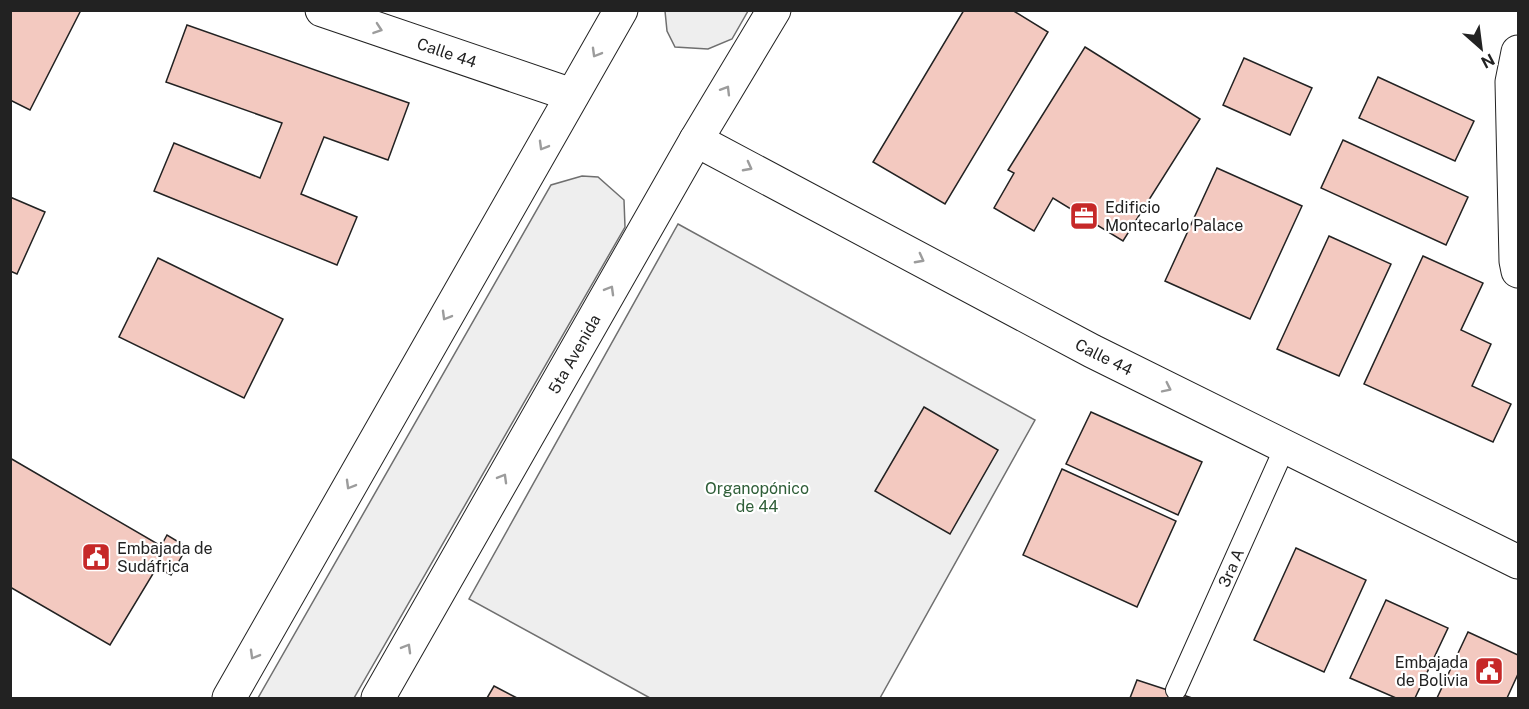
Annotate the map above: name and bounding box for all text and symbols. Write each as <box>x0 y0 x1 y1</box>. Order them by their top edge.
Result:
north arrow <box>1451 18 1511 78</box>
one-way arrow <box>372 22 383 35</box>
street label: Calle 44 <box>414 34 479 72</box>
one-way arrow <box>592 47 604 57</box>
text: N <box>1478 49 1498 72</box>
one-way arrow <box>719 86 731 96</box>
one-way arrow <box>539 140 550 150</box>
one-way arrow <box>741 160 752 171</box>
place label: Edificio Montecarlo Palace <box>1105 198 1243 235</box>
office icon: Edificio Montecarlo Palace <box>1068 200 1100 232</box>
one-way arrow <box>914 252 924 263</box>
one-way arrow <box>603 286 614 297</box>
one-way arrow <box>442 310 454 320</box>
street label: 5ta Avenida <box>544 311 605 397</box>
street label: Calle 44 <box>1072 335 1136 380</box>
one-way arrow <box>1161 381 1172 393</box>
one-way arrow <box>496 474 508 484</box>
one-way arrow <box>346 479 357 489</box>
park label: Organopónico de 44 <box>705 479 809 516</box>
place label: Embajada de Sudáfrica <box>117 539 213 576</box>
public building icon: Embajada de Sudáfrica <box>80 541 112 573</box>
street label: 3ra A <box>1214 546 1248 590</box>
one-way arrow <box>400 644 411 654</box>
one-way arrow <box>250 649 261 659</box>
place label: Embajada de Bolivia <box>1395 653 1468 690</box>
public building icon: Embajada de Bolivia <box>1473 655 1505 687</box>

